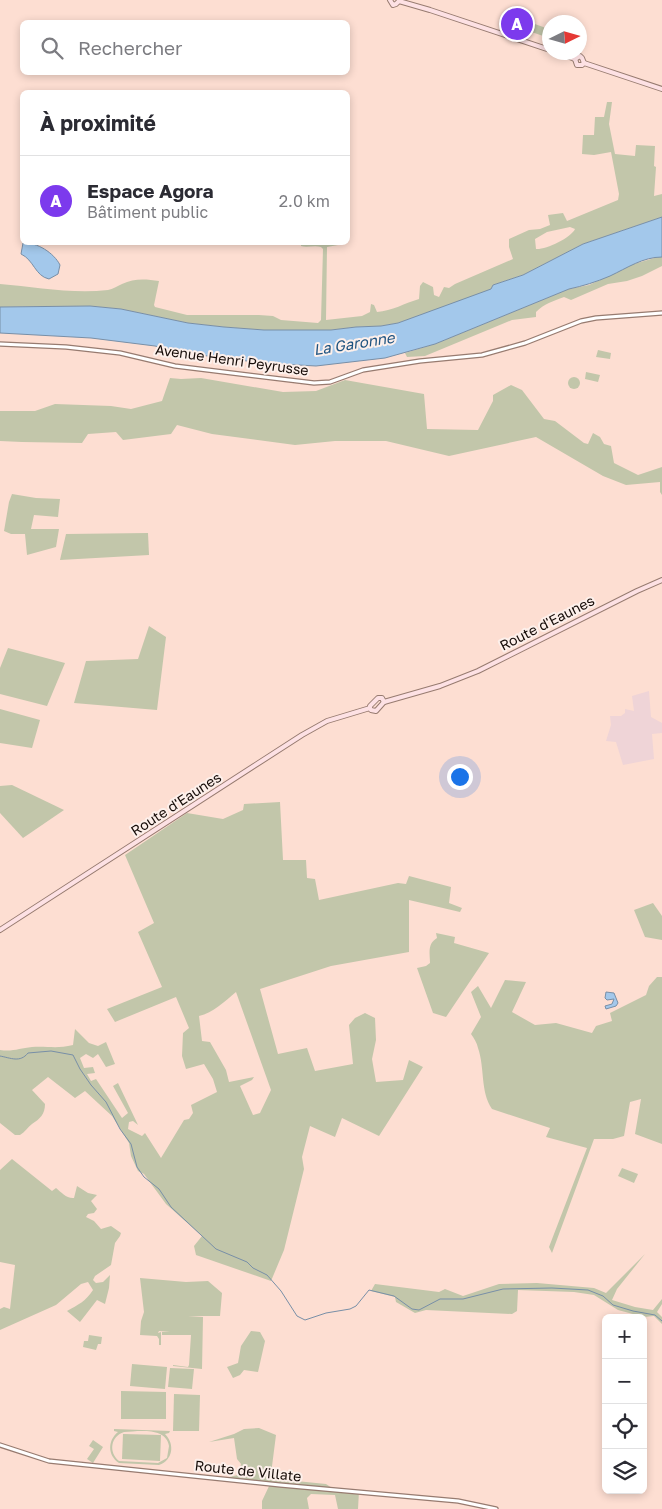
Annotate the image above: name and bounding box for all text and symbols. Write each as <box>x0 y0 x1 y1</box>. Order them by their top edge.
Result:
pin: A <box>501 5 533 43</box>
north arrow <box>542 15 587 60</box>
search box <box>20 20 350 75</box>
icon: search <box>38 34 66 62</box>
text: Rechercher <box>78 36 183 59</box>
text: À proximité <box>40 110 156 136</box>
text: Espace Agora <box>87 179 214 202</box>
text: A <box>50 191 62 211</box>
text: 2.0 km <box>279 191 330 211</box>
text: Bâtiment public <box>87 202 208 222</box>
water label: La Garonne <box>312 328 397 358</box>
street label: Avenue Henri Peyrusse <box>154 340 310 379</box>
street label: Route d'Eaunes <box>497 591 597 654</box>
your location <box>447 764 473 790</box>
street label: Route d'Eaunes <box>127 768 224 839</box>
map controls <box>602 1314 647 1494</box>
button: + <box>602 1314 647 1359</box>
button: − <box>602 1359 647 1404</box>
button: locate <box>602 1404 647 1449</box>
button: layers <box>602 1449 647 1494</box>
street label: Route de Villate <box>194 1456 302 1485</box>

